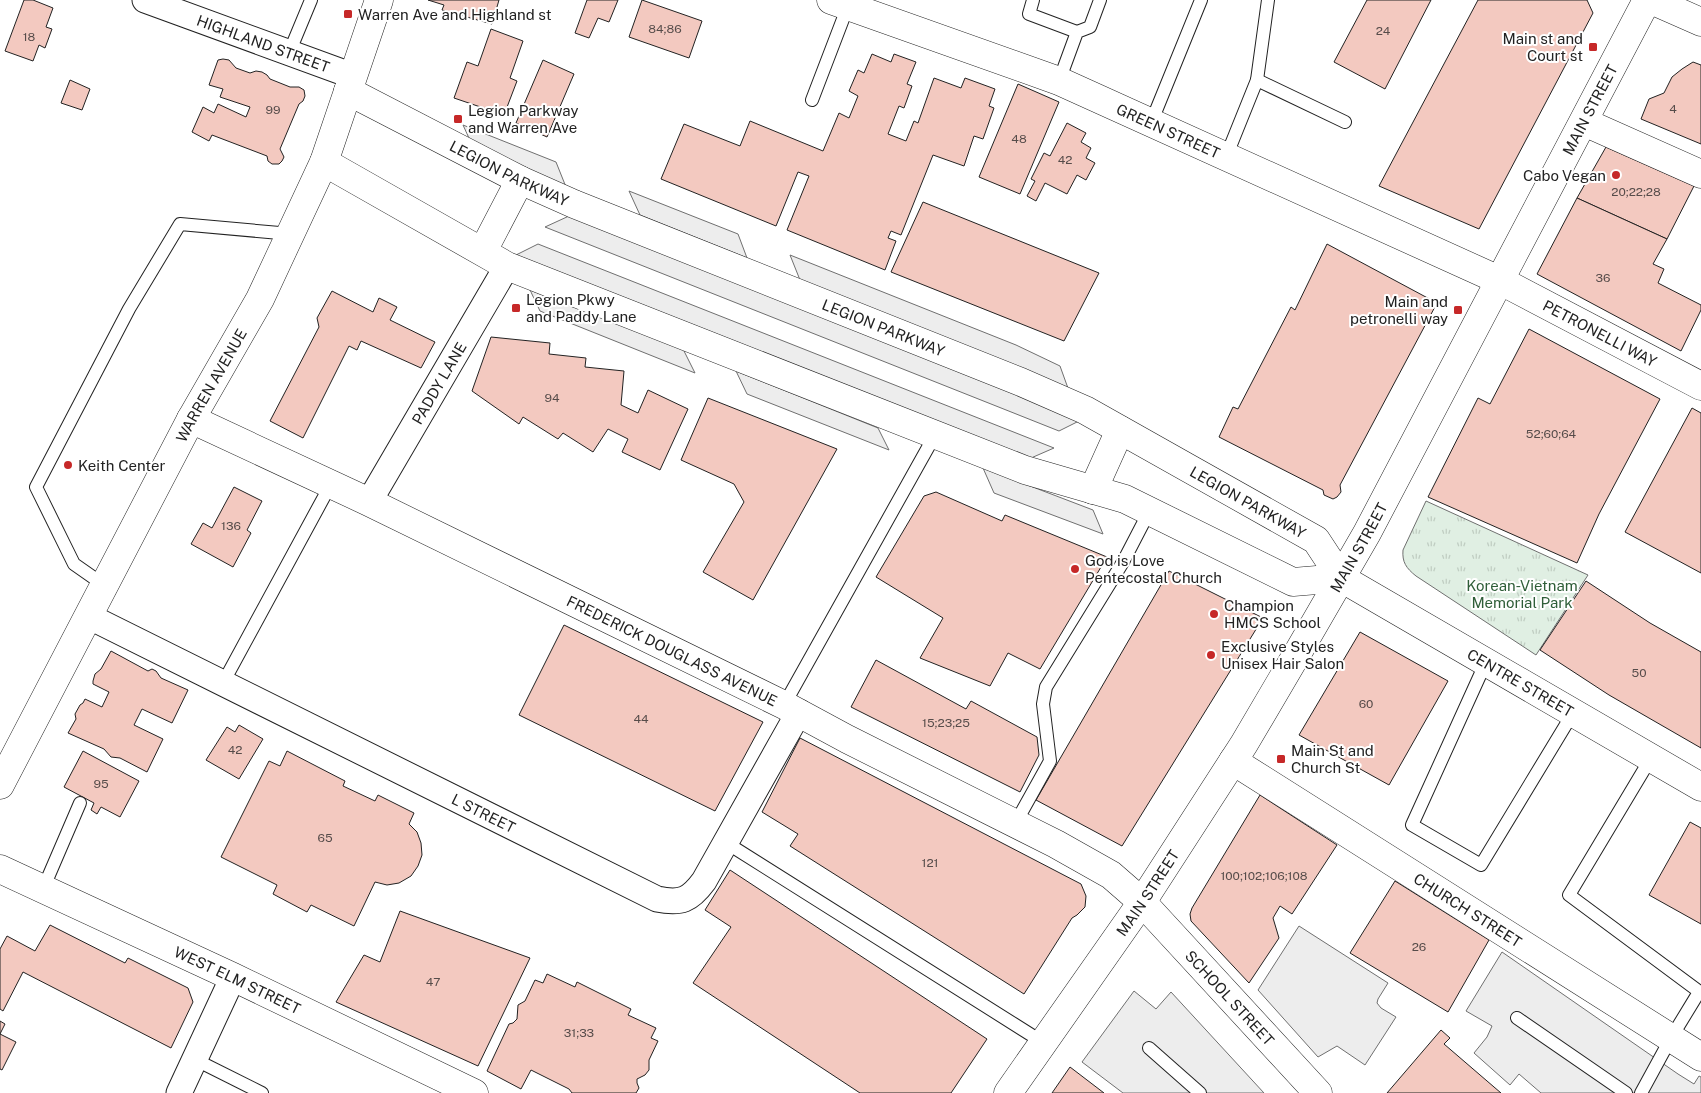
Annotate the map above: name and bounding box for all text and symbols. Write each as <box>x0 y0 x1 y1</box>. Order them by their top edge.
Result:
place label: Warren Ave and Highland st <box>358 6 552 23</box>
marker: Warren Ave and Highland st <box>342 8 354 20</box>
street label: HIGHLAND STREET <box>195 11 332 75</box>
house number: 84;86 <box>648 22 682 36</box>
house number: 24 <box>1376 24 1391 38</box>
house number: 18 <box>23 30 36 44</box>
place label: Main st and Court st <box>1503 30 1583 64</box>
marker: Main st and Court st <box>1587 41 1599 53</box>
street label: MAIN STREET <box>1559 61 1620 158</box>
street label: GREEN STREET <box>1114 100 1223 161</box>
place label: Legion Parkway and Warren Ave <box>468 102 578 136</box>
house number: 4 <box>1669 102 1677 116</box>
house number: 99 <box>266 103 280 117</box>
marker: Legion Parkway and Warren Ave <box>452 113 464 125</box>
house number: 48 <box>1011 132 1027 146</box>
street label: LEGION PARKWAY <box>447 137 571 209</box>
house number: 42 <box>1058 153 1072 167</box>
place label: Cabo Vegan <box>1523 167 1606 184</box>
marker: Cabo Vegan <box>1610 169 1622 181</box>
house number: 20;22;28 <box>1611 185 1661 199</box>
house number: 36 <box>1596 271 1610 285</box>
place label: Legion Pkwy and Paddy Lane <box>526 291 637 325</box>
place label: Main and petronelli way <box>1350 293 1448 327</box>
street label: LEGION PARKWAY <box>820 295 947 359</box>
street label: PETRONELLI WAY <box>1540 296 1660 370</box>
marker: Legion Pkwy and Paddy Lane <box>510 302 522 314</box>
marker: Main and petronelli way <box>1452 304 1464 316</box>
street label: WARREN AVENUE <box>172 326 250 445</box>
street label: PADDY LANE <box>408 339 469 427</box>
house number: 94 <box>544 391 560 405</box>
house number: 52;60;64 <box>1526 427 1577 441</box>
place label: Keith Center <box>78 457 165 474</box>
marker: Keith Center <box>62 459 74 471</box>
street label: LEGION PARKWAY <box>1187 462 1309 541</box>
street label: MAIN STREET <box>1326 499 1390 595</box>
house number: 136 <box>221 519 241 533</box>
place label: God is Love Pentecostal Church <box>1085 552 1222 586</box>
marker: God is Love Pentecostal Church <box>1069 563 1081 575</box>
park label: Korean-Vietnam Memorial Park <box>1466 577 1578 611</box>
street label: FREDERICK DOUGLASS AVENUE <box>564 592 780 709</box>
place label: Champion HMCS School <box>1224 597 1321 631</box>
marker: Champion HMCS School <box>1208 608 1220 620</box>
place label: Exclusive Styles Unisex Hair Salon <box>1221 638 1344 672</box>
street label: CENTRE STREET <box>1465 645 1577 720</box>
marker: Exclusive Styles Unisex Hair Salon <box>1205 649 1217 661</box>
house number: 50 <box>1631 666 1647 680</box>
house number: 60 <box>1359 697 1373 711</box>
house number: 44 <box>633 712 649 726</box>
house number: 15;23;25 <box>922 716 970 730</box>
place label: Main St and Church St <box>1291 742 1374 776</box>
house number: 42 <box>228 743 242 757</box>
marker: Main St and Church St <box>1275 753 1287 765</box>
house number: 95 <box>93 777 109 791</box>
street label: L STREET <box>449 790 519 836</box>
house number: 65 <box>317 831 333 845</box>
street label: MAIN STREET <box>1112 846 1182 939</box>
house number: 121 <box>922 856 938 870</box>
house number: 100;102;106;108 <box>1220 869 1308 883</box>
street label: CHURCH STREET <box>1411 869 1525 950</box>
house number: 26 <box>1412 940 1426 954</box>
street label: WEST ELM STREET <box>172 942 304 1017</box>
street label: SCHOOL STREET <box>1182 947 1278 1048</box>
house number: 47 <box>426 975 440 989</box>
house number: 31;33 <box>564 1026 594 1040</box>

